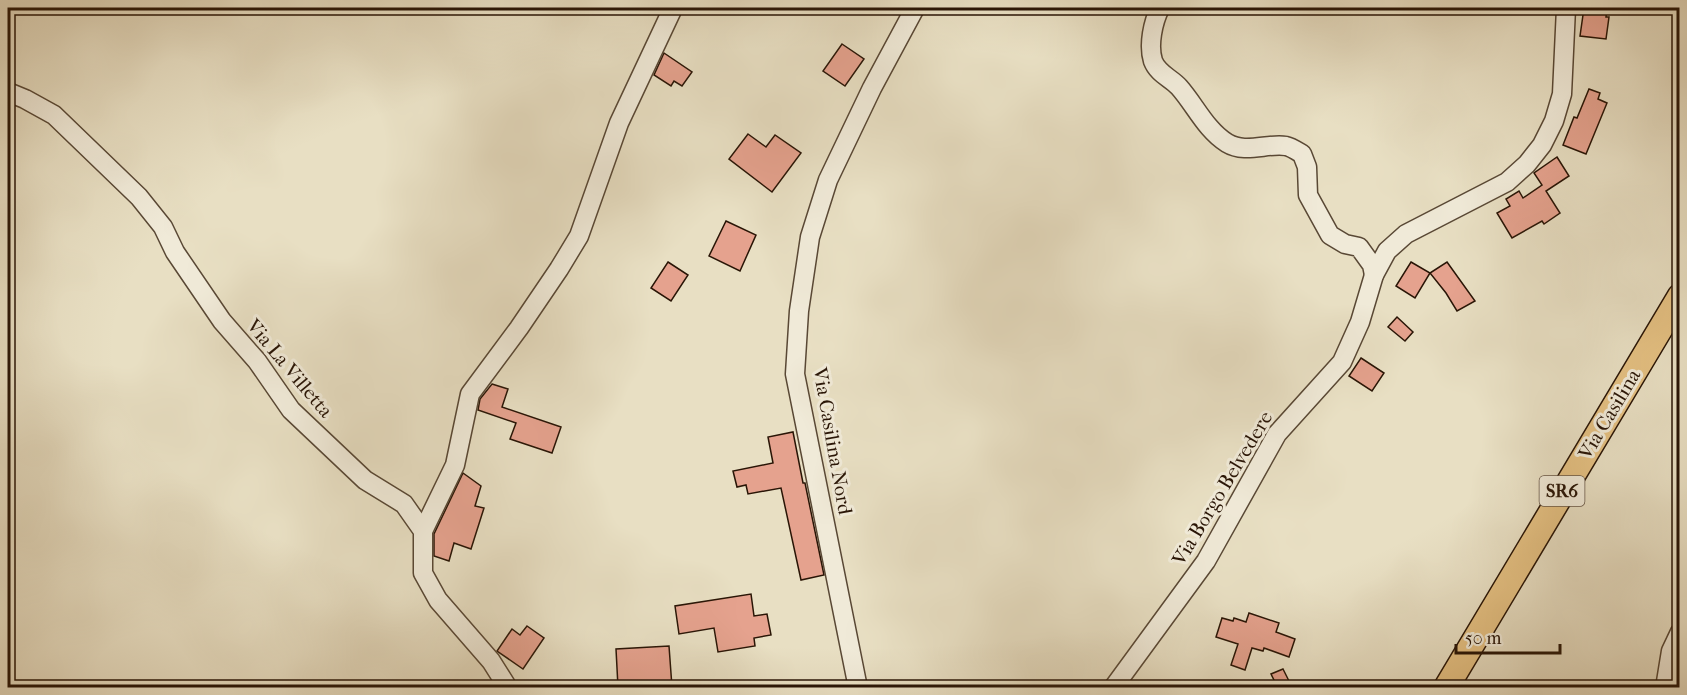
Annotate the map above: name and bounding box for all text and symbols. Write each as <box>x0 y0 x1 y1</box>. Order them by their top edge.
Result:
street label: Via La Villetta <box>241 314 338 423</box>
street label: Via Casilina Nord <box>808 365 857 518</box>
street label: Via Casilina <box>1573 365 1646 464</box>
street label: Via Borgo Belvedere <box>1167 407 1278 570</box>
road number: SR6 <box>1540 476 1584 506</box>
scale bar <box>1456 617 1560 655</box>
text: 50 m <box>1465 628 1502 649</box>

